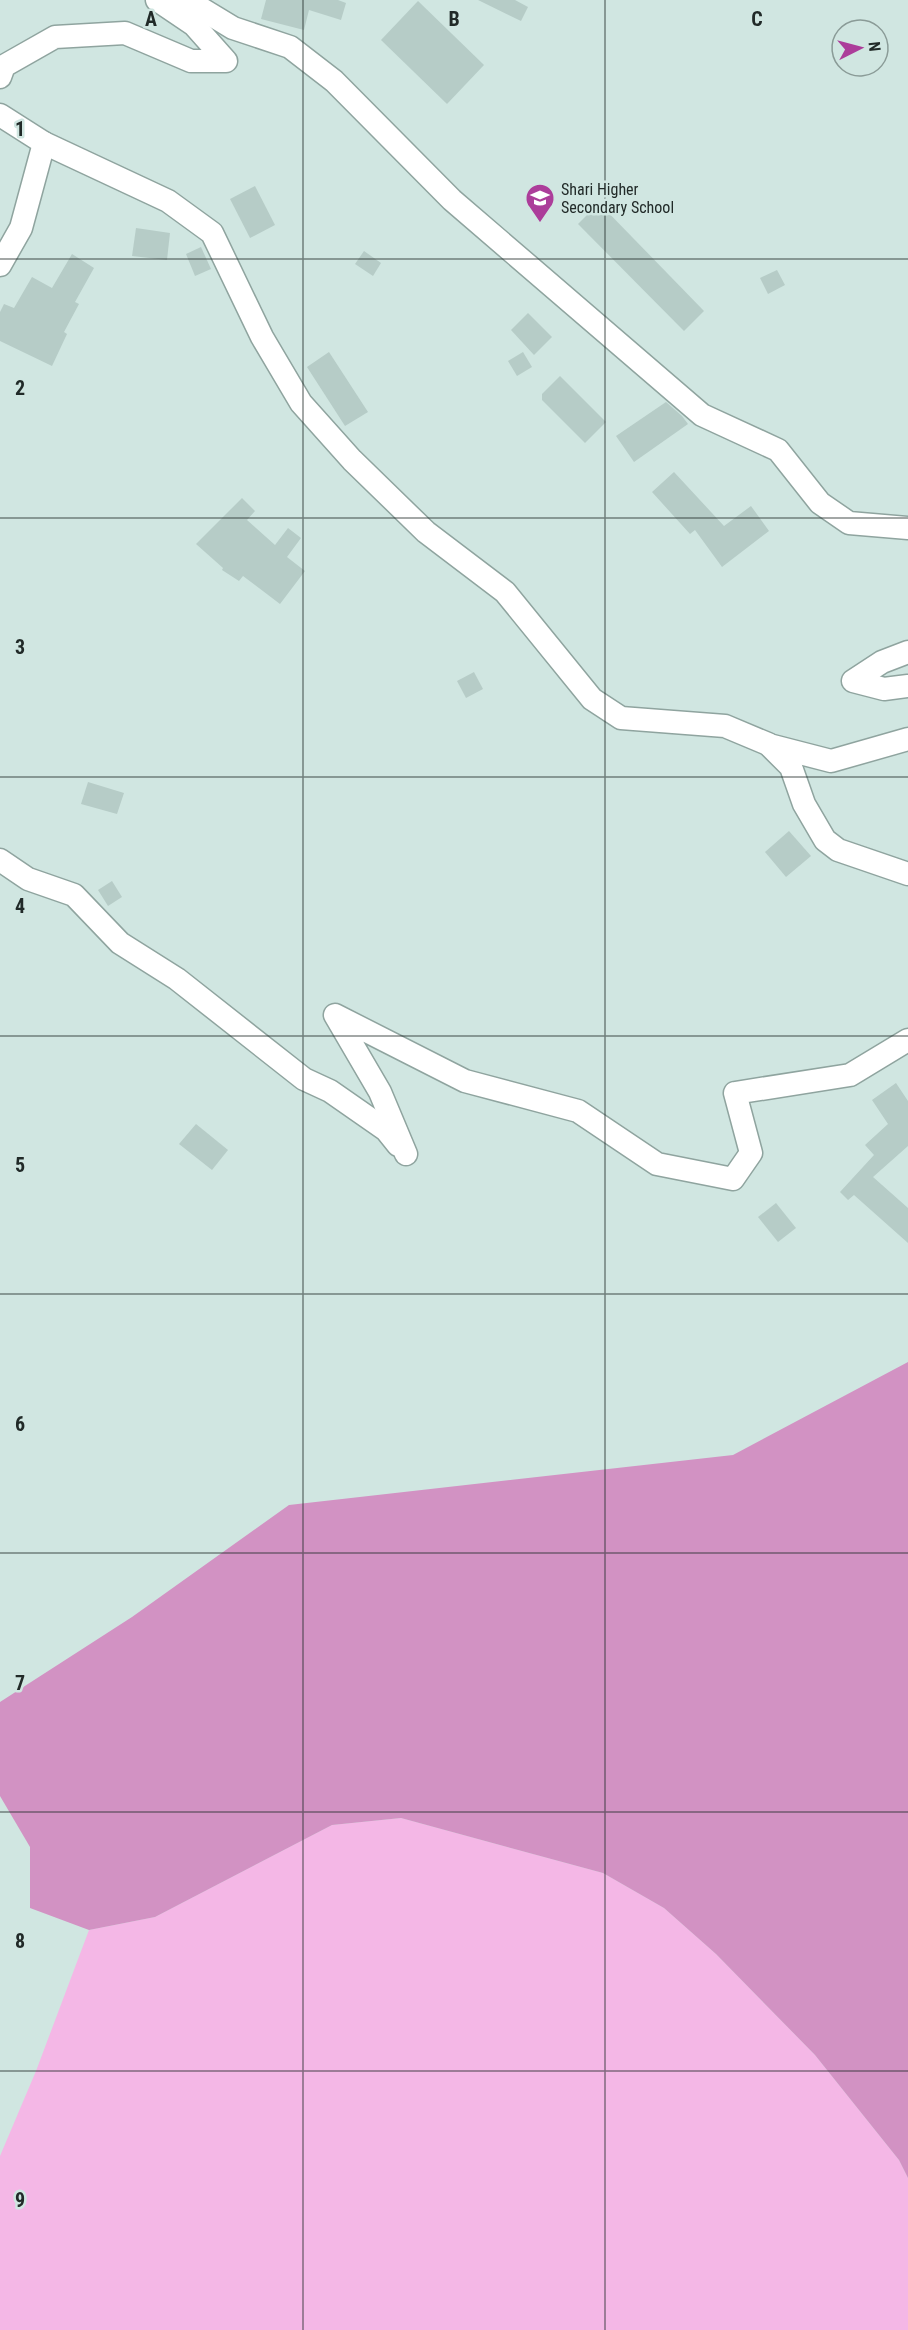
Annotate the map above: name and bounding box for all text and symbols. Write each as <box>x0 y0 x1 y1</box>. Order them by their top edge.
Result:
text: A <box>145 7 157 31</box>
text: B <box>448 7 460 31</box>
text: C <box>751 7 763 31</box>
north arrow <box>830 18 890 78</box>
text: N <box>864 41 884 52</box>
text: 1 <box>15 117 25 141</box>
place label: Shari Higher Secondary School <box>561 180 674 217</box>
school or university icon: Shari Higher Secondary School <box>524 182 556 224</box>
text: 2 <box>15 376 25 400</box>
text: 3 <box>15 635 25 659</box>
text: 4 <box>15 894 25 918</box>
text: 5 <box>15 1153 25 1177</box>
text: 6 <box>15 1412 25 1436</box>
text: 7 <box>15 1671 25 1695</box>
text: 8 <box>15 1929 25 1953</box>
text: 9 <box>15 2188 25 2212</box>

